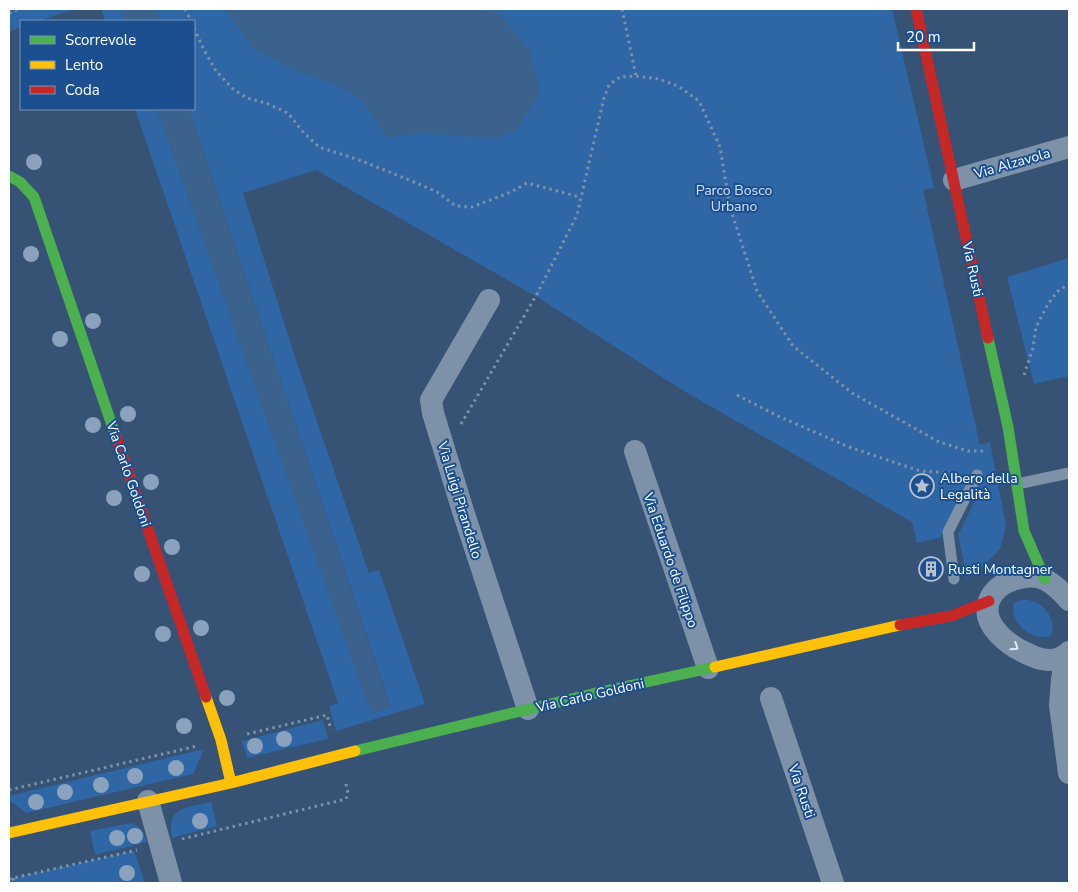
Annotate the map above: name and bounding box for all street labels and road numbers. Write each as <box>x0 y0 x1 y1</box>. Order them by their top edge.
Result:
street label: Via Alzavola <box>971 144 1052 184</box>
street label: Via Rusti <box>957 239 988 298</box>
street label: Via Carlo Goldoni <box>101 418 155 529</box>
street label: Via Luigi Pirandello <box>432 438 486 561</box>
street label: Via Eduardo de Filippo <box>638 489 703 630</box>
street label: Via Carlo Goldoni <box>533 674 646 717</box>
street label: Via Rusti <box>783 761 820 821</box>

